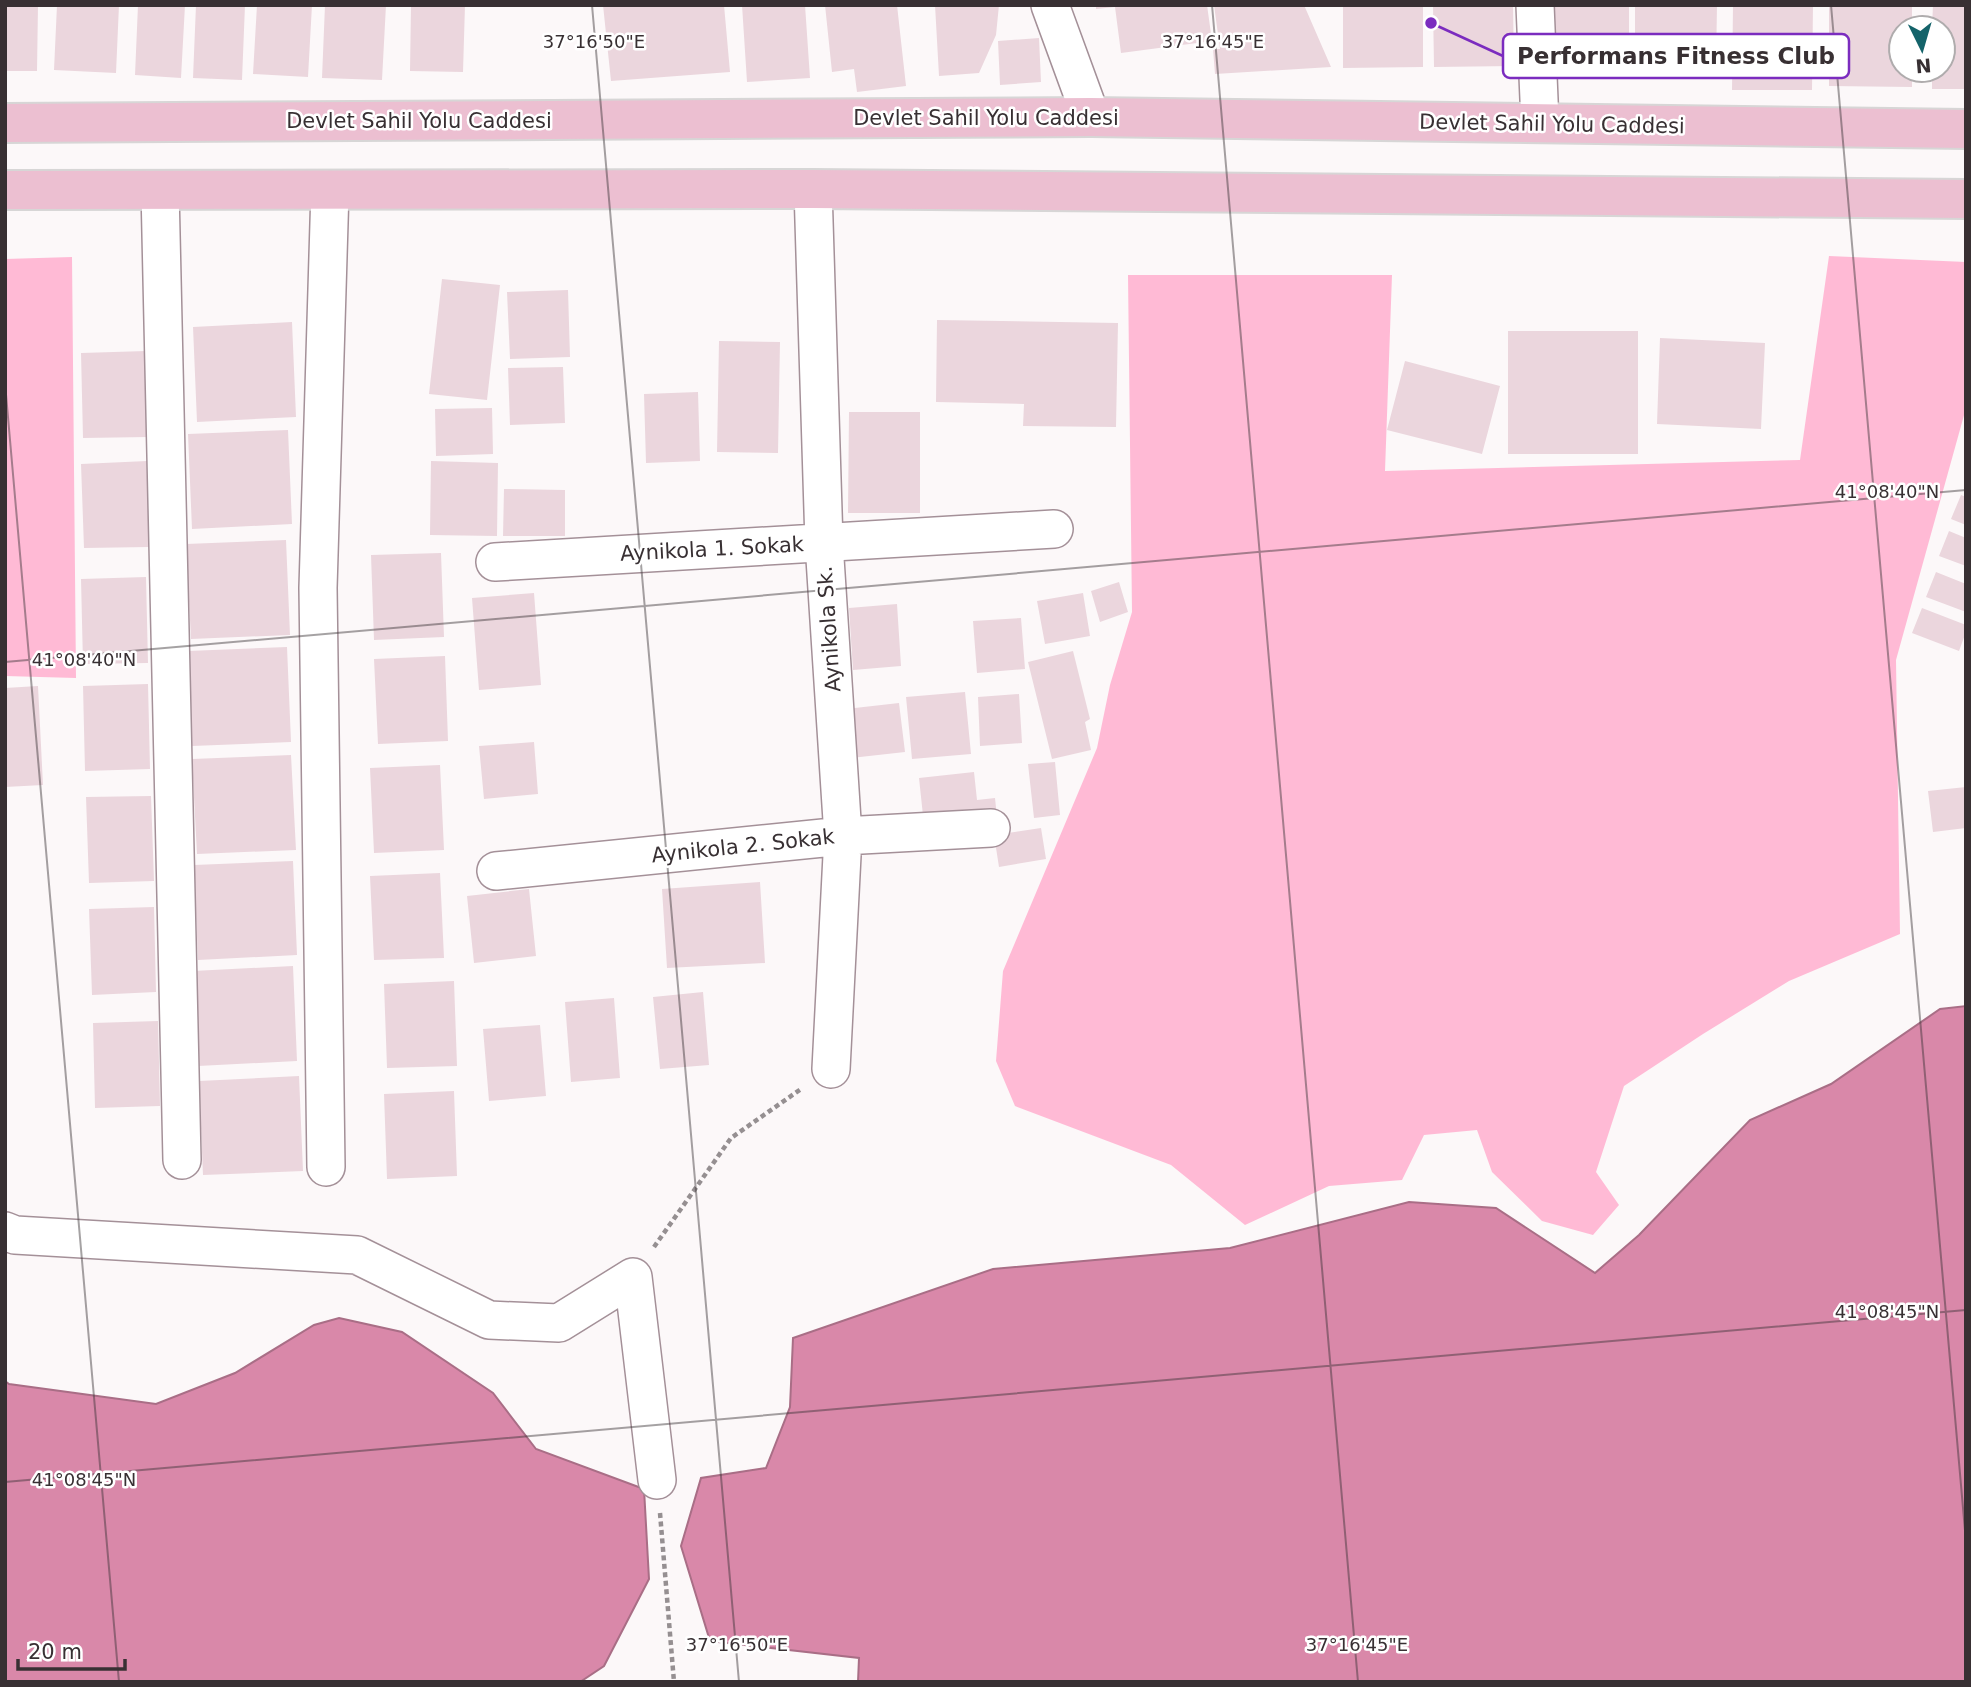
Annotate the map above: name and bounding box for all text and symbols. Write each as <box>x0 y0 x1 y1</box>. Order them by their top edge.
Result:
north arrow <box>1887 14 1957 84</box>
text: 37°16'50"E <box>543 31 645 52</box>
text: 37°16'45"E <box>1162 31 1264 52</box>
callout: Performans Fitness Club <box>1503 34 1849 78</box>
text: Performans Fitness Club <box>1517 43 1835 69</box>
text: N <box>1915 54 1932 78</box>
street label: Devlet Sahil Yolu Caddesi <box>853 106 1119 130</box>
street label: Devlet Sahil Yolu Caddesi <box>286 109 552 133</box>
street label: Devlet Sahil Yolu Caddesi <box>1419 110 1685 138</box>
text: 41°08'40"N <box>1835 481 1939 502</box>
street label: Aynikola 1. Sokak <box>620 532 805 566</box>
street label: Aynikola Sk. <box>813 565 845 693</box>
text: 41°08'40"N <box>32 649 136 670</box>
street label: Aynikola 2. Sokak <box>650 824 837 868</box>
text: 41°08'45"N <box>1835 1301 1939 1322</box>
text: 41°08'45"N <box>32 1469 136 1490</box>
scale bar <box>18 1628 124 1672</box>
text: 37°16'50"E <box>686 1634 788 1655</box>
text: 37°16'45"E <box>1306 1634 1408 1655</box>
text: 20 m <box>28 1640 82 1664</box>

